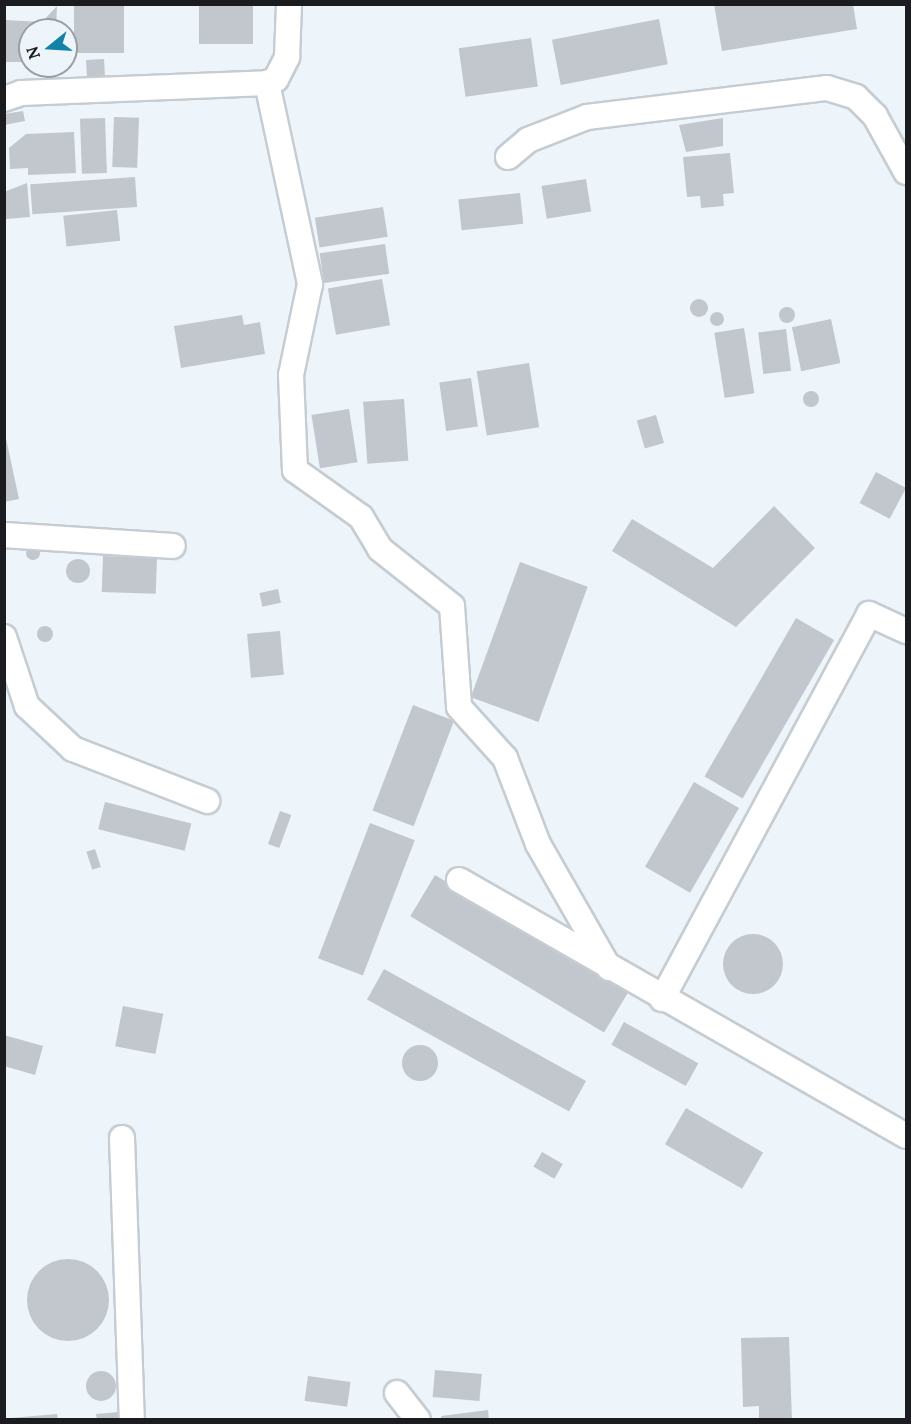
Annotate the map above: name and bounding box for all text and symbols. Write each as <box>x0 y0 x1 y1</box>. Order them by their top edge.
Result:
north arrow <box>18 18 78 78</box>
text: N <box>21 44 44 62</box>

